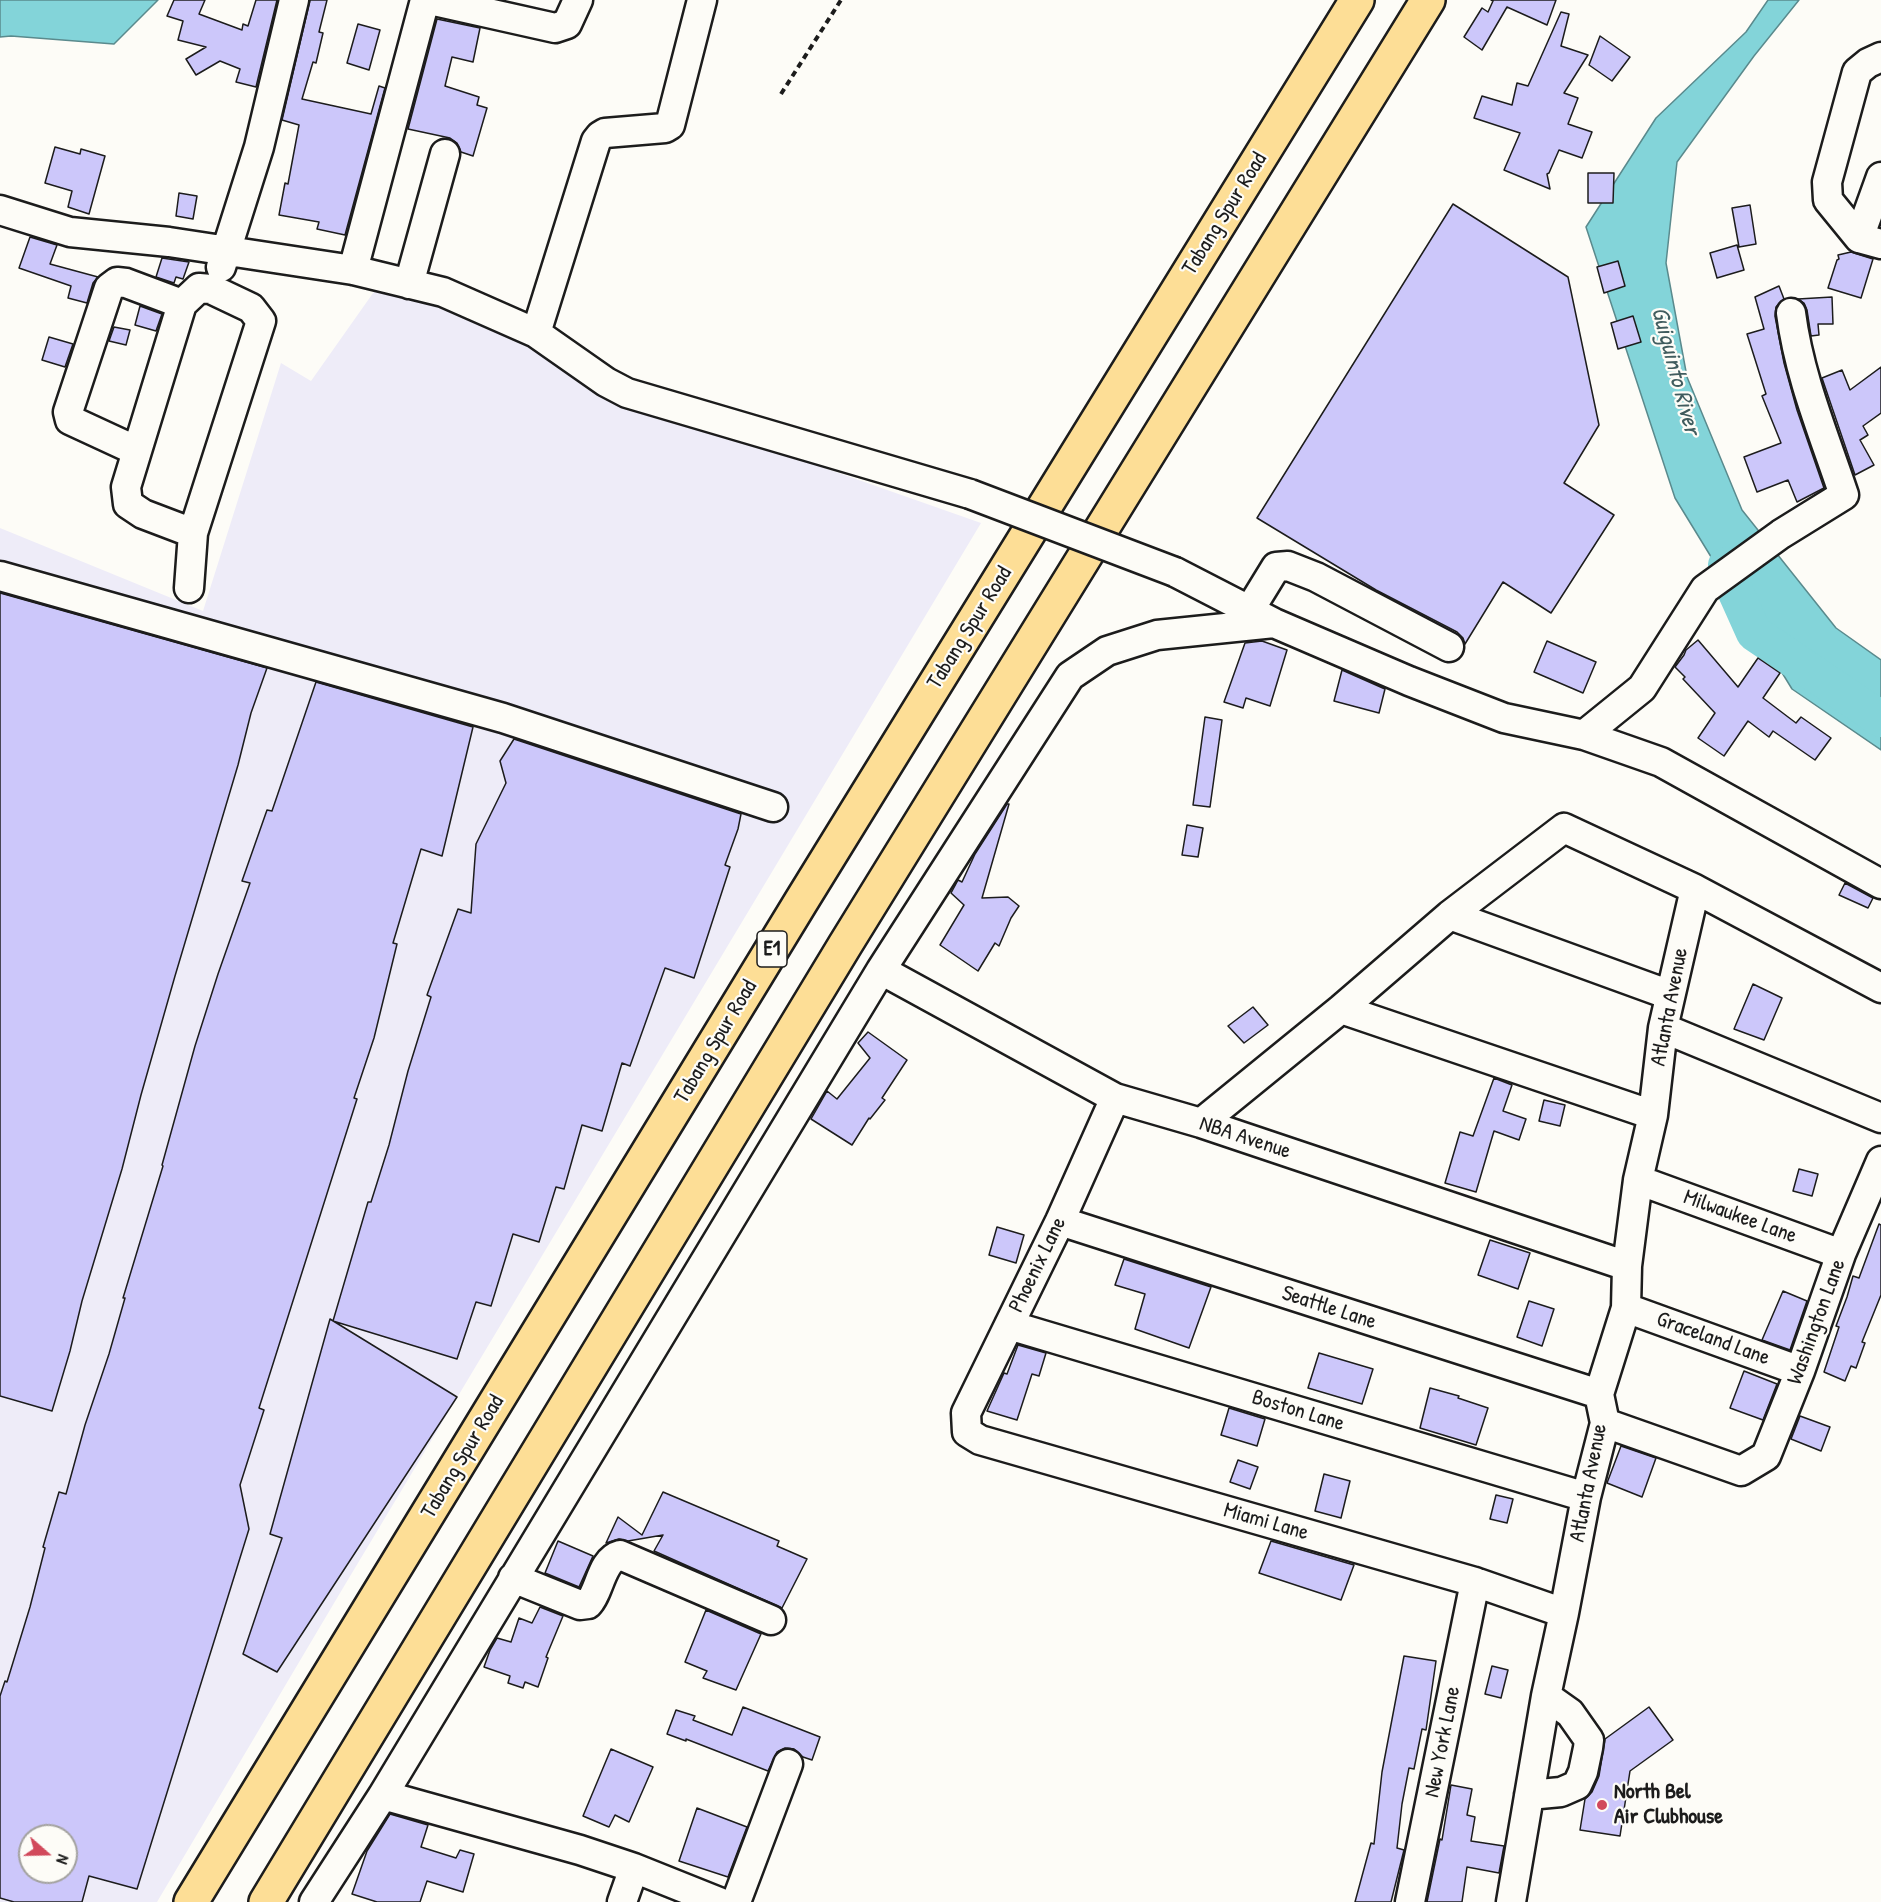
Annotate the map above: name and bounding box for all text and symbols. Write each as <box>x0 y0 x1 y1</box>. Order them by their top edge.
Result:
street label: Tabang Spur Road <box>1177 148 1273 280</box>
water label: Guiguinto River <box>1644 304 1706 438</box>
street label: Tabang Spur Road <box>922 562 1018 694</box>
road number: E1 <box>757 931 787 967</box>
street label: Atlanta Avenue <box>1646 946 1694 1068</box>
street label: Tabang Spur Road <box>669 975 763 1109</box>
street label: NBA Avenue <box>1196 1111 1294 1165</box>
street label: Milwaukee Lane <box>1680 1184 1800 1250</box>
street label: Phoenix Lane <box>1004 1213 1072 1317</box>
street label: Washington Lane <box>1782 1256 1852 1388</box>
street label: Seattle Lane <box>1278 1280 1380 1336</box>
street label: Graceland Lane <box>1653 1306 1773 1372</box>
street label: Boston Lane <box>1249 1384 1347 1438</box>
street label: Tabang Spur Road <box>416 1390 510 1524</box>
street label: Atlanta Avenue <box>1565 1422 1613 1544</box>
street label: Miami Lane <box>1220 1497 1312 1547</box>
street label: New York Lane <box>1419 1684 1467 1800</box>
place label: North Bel Air Clubhouse <box>1614 1779 1723 1831</box>
marker: North Bel Air Clubhouse <box>1595 1798 1609 1812</box>
north arrow <box>18 1824 78 1884</box>
text: N <box>51 1852 75 1867</box>

